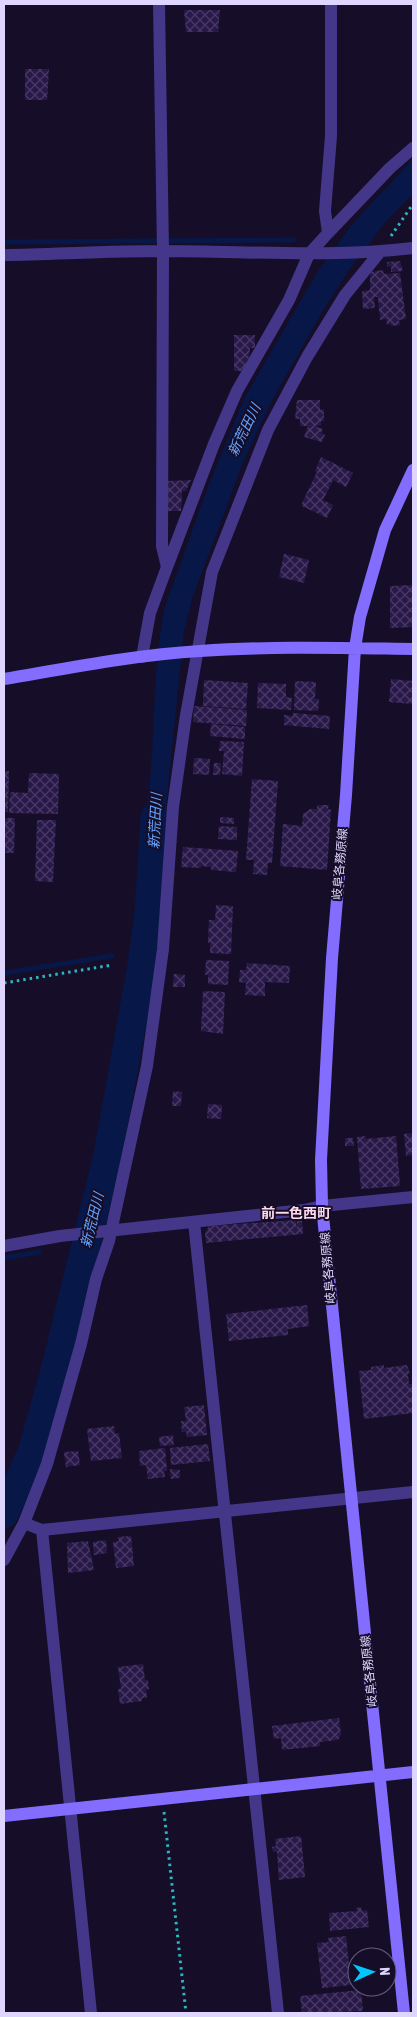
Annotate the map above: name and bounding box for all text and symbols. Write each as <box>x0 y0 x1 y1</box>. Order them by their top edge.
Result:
water label: 新荒田川 <box>225 400 264 459</box>
water label: 新荒田川 <box>146 791 165 849</box>
street label: 岐阜各務原線 <box>330 828 350 900</box>
water label: 新荒田川 <box>77 1189 107 1249</box>
district label: 前一色西町 <box>261 1205 331 1221</box>
street label: 岐阜各務原線 <box>318 1232 338 1304</box>
street label: 岐阜各務原線 <box>358 1634 380 1708</box>
north arrow <box>347 1947 397 1997</box>
text: N <box>377 1967 393 1976</box>

